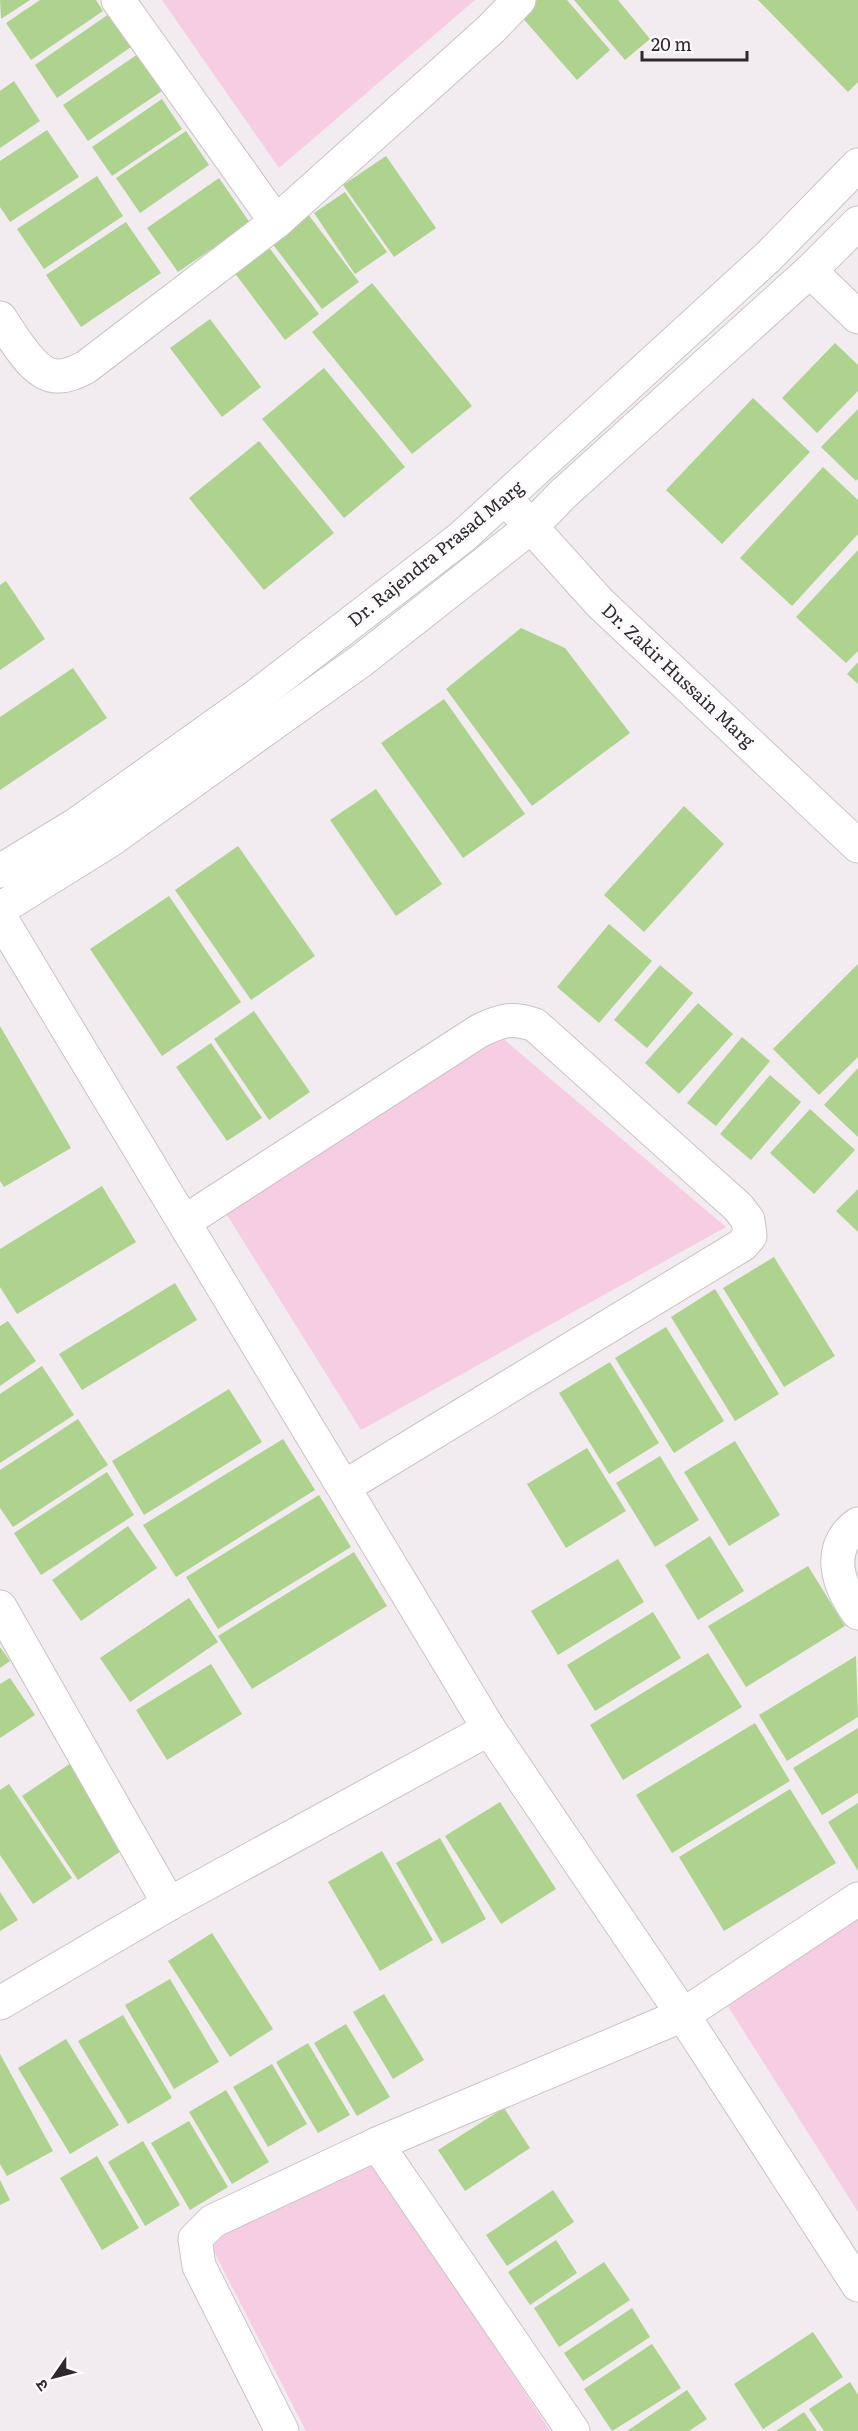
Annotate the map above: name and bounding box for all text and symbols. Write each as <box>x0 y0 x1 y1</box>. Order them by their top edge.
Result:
scale bar <box>642 24 747 62</box>
text: 20 m <box>651 30 692 57</box>
street label: Dr. Rajendra Prasad Marg <box>341 473 530 632</box>
street label: Dr. Zakir Hussain Marg <box>596 596 762 754</box>
north arrow <box>24 2347 84 2407</box>
text: उ <box>28 2375 53 2397</box>

